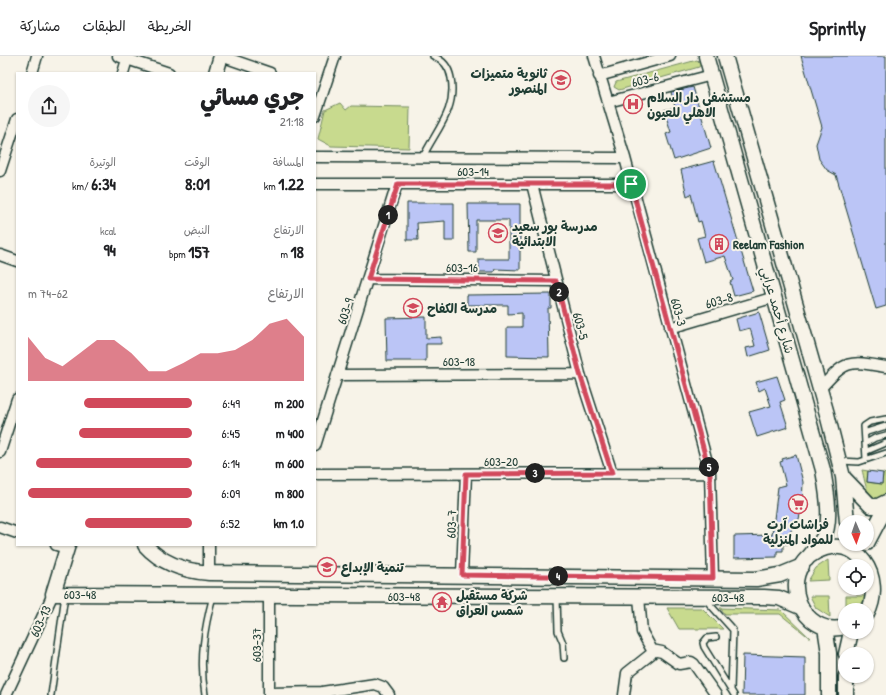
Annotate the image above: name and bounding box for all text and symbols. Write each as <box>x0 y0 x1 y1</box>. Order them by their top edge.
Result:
text: Sprintly <box>809 15 866 41</box>
text: مشاركة <box>20 16 60 35</box>
text: الطبقات <box>82 16 126 35</box>
text: الخريطة <box>148 16 191 35</box>
place label: ثانوية متميزات المنصور <box>471 64 548 97</box>
street label: 603-6 <box>630 67 660 91</box>
school or university icon: ثانوية متميزات المنصور <box>550 69 572 91</box>
text: جري مسائي <box>200 82 304 112</box>
button: share <box>28 85 70 127</box>
place label: مستشفى دار السلام الاهلي للعيون <box>647 88 751 125</box>
hospital icon: مستشفى دار السلام الاهلي للعيون <box>622 93 644 115</box>
text: 21:18 <box>280 112 304 130</box>
text: الوتيرة <box>89 155 116 169</box>
text: الوقت <box>184 155 210 169</box>
text: المسافة <box>273 155 304 169</box>
street label: 603-14 <box>457 162 489 180</box>
pin <box>614 167 648 201</box>
text: 6:34 <box>91 172 116 195</box>
text: 8:01 <box>185 172 210 195</box>
text: 1.22 <box>278 172 304 195</box>
icon: arrive <box>620 173 642 195</box>
text: /km <box>72 179 91 193</box>
text: km <box>264 179 278 193</box>
pin: 1 <box>378 205 398 225</box>
text: 1 <box>386 208 390 222</box>
place label: مدرسة بور سعيد الابتدائية <box>512 217 598 250</box>
school or university icon: مدرسة بور سعيد الابتدائية <box>487 222 509 244</box>
text: النبض <box>184 223 210 237</box>
text: الارتفاع <box>273 223 304 237</box>
text: kcal <box>100 224 116 238</box>
building icon: Reelam Fashion <box>708 233 730 255</box>
place label: Reelam Fashion <box>733 235 804 253</box>
text: 94 <box>103 238 116 261</box>
text: 157 <box>188 240 210 263</box>
text: 18 <box>290 240 304 263</box>
text: bpm <box>169 247 188 261</box>
text: m <box>280 247 290 261</box>
street label: 603-16 <box>446 258 478 276</box>
street label: شارع أحمد عرابي <box>754 264 799 356</box>
pin: 2 <box>549 282 569 302</box>
text: 62–74 m <box>28 284 68 302</box>
text: الارتفاع <box>268 284 304 302</box>
text: 2 <box>556 285 562 299</box>
street label: 603-8 <box>703 287 735 312</box>
street label: 603-9 <box>332 295 358 327</box>
street label: 603-3 <box>667 296 691 328</box>
school or university icon: مدرسة الكفاح <box>402 297 424 319</box>
place label: مدرسة الكفاح <box>427 299 498 317</box>
street label: 603-5 <box>569 310 593 342</box>
street label: 603-18 <box>443 352 476 370</box>
text: 6:49 <box>222 394 240 412</box>
text: 200 m <box>274 394 304 412</box>
text: 6:45 <box>221 424 240 442</box>
text: 400 m <box>276 424 304 442</box>
street label: 603-20 <box>484 452 518 470</box>
text: 6:14 <box>222 454 240 472</box>
text: 600 m <box>275 454 304 472</box>
pin: 5 <box>699 457 719 477</box>
text: 5 <box>707 460 711 474</box>
pin: 3 <box>525 463 545 483</box>
text: 3 <box>533 466 537 480</box>
text: 6:09 <box>221 484 240 502</box>
text: 800 m <box>275 484 304 502</box>
supermarket icon: فراشات آرت للمواد المنزلية <box>787 493 809 515</box>
street label: 603-7 <box>442 509 460 539</box>
text: 6:52 <box>220 514 240 532</box>
text: 1.0 km <box>273 514 304 532</box>
place label: فراشات آرت للمواد المنزلية <box>763 515 833 548</box>
north arrow <box>838 515 874 551</box>
map controls <box>838 515 874 683</box>
school or university icon: تنمية الإبداع <box>316 556 338 578</box>
place label: تنمية الإبداع <box>341 558 405 577</box>
button: locate <box>838 559 874 595</box>
pin: 4 <box>548 566 568 586</box>
text: 4 <box>556 569 560 583</box>
street label: 603-48 <box>64 585 97 603</box>
place label: شركة مستقبل شمس العراق <box>456 586 528 619</box>
street label: 603-48 <box>388 587 421 605</box>
street label: 603-48 <box>712 588 745 606</box>
temple icon: شركة مستقبل شمس العراق <box>431 591 453 613</box>
street label: 603-13 <box>25 602 55 640</box>
button: + <box>838 603 874 639</box>
street label: 603-37 <box>247 628 265 662</box>
button: − <box>838 647 874 683</box>

